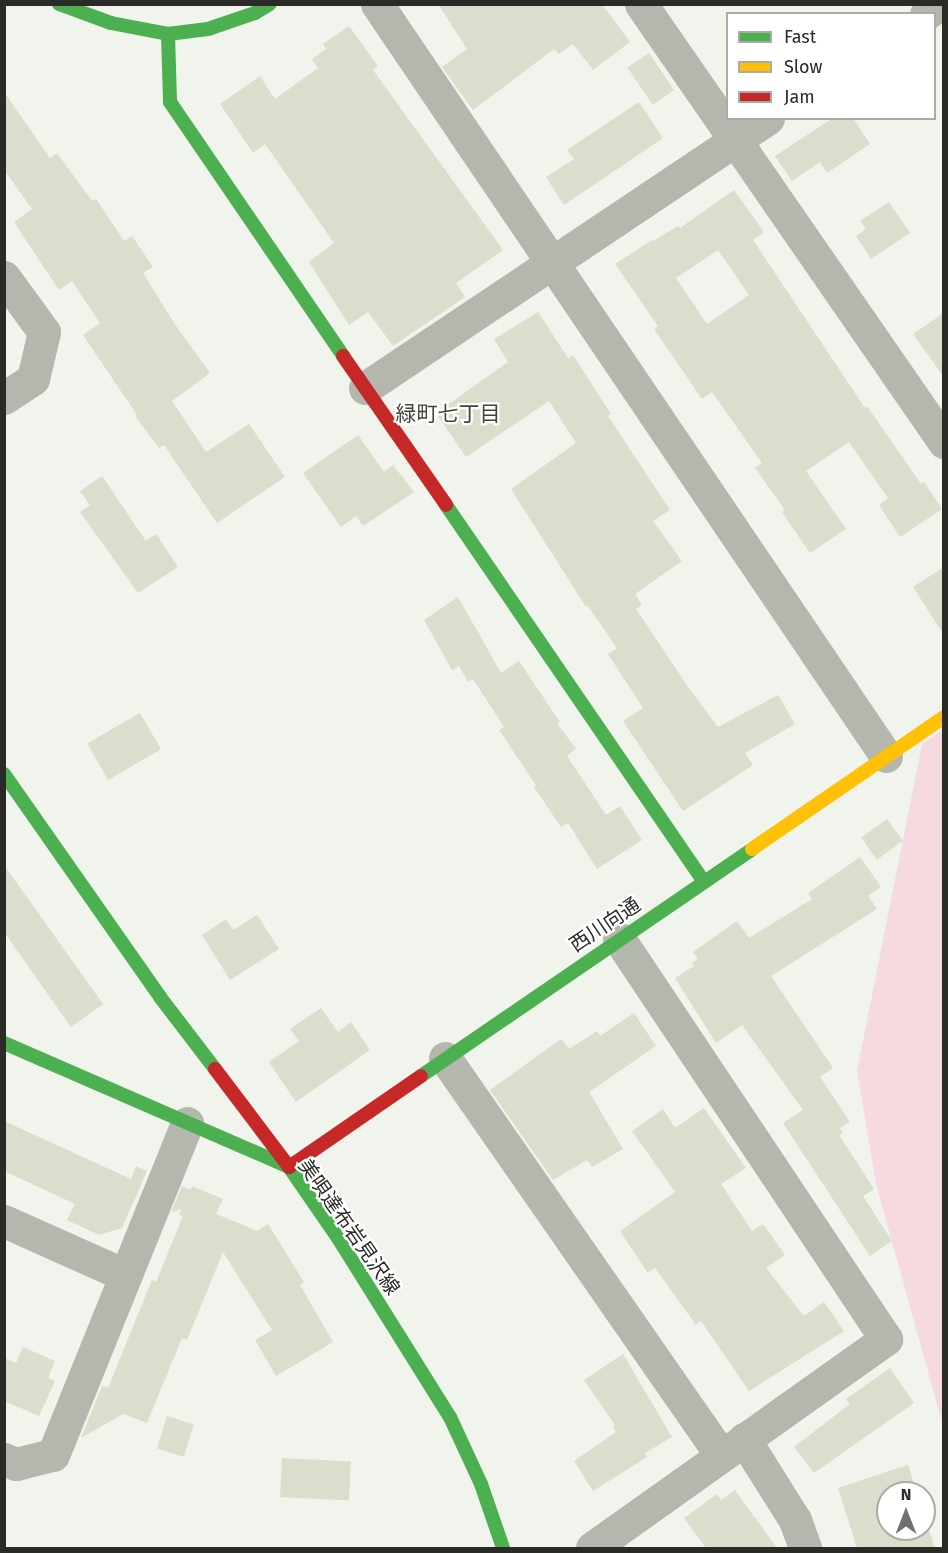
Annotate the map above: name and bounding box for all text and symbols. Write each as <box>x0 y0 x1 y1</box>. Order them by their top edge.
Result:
legend <box>726 12 936 120</box>
text: Fast <box>784 26 816 48</box>
text: Slow <box>784 56 822 78</box>
text: Jam <box>784 86 815 108</box>
district label: 緑町七丁目 <box>396 401 500 427</box>
street label: 西川向通 <box>565 893 645 957</box>
street label: 美唄達布岩見沢線 <box>293 1155 405 1299</box>
north arrow <box>876 1481 936 1541</box>
text: N <box>901 1485 911 1504</box>

